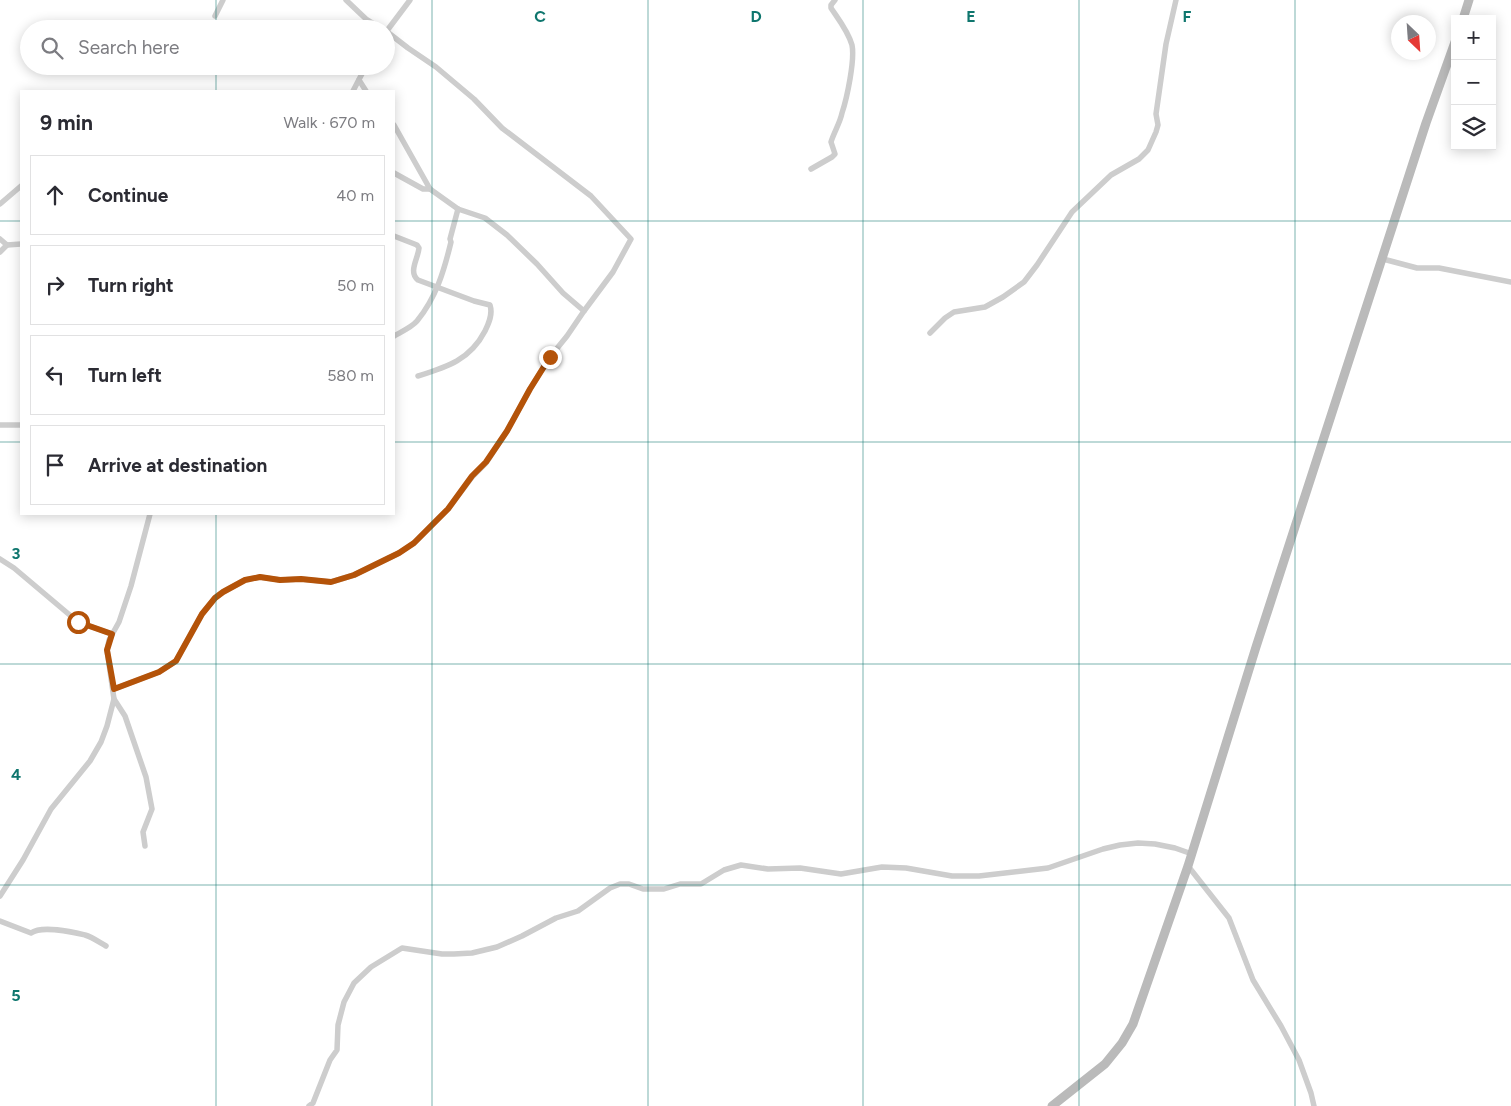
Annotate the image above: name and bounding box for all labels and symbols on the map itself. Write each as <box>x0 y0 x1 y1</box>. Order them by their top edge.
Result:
text: C <box>534 7 546 26</box>
text: D <box>750 7 762 26</box>
text: E <box>966 7 976 26</box>
text: F <box>1183 7 1192 26</box>
north arrow <box>1391 15 1436 60</box>
route end <box>539 346 562 369</box>
text: 3 <box>12 544 21 563</box>
route start <box>67 611 90 634</box>
text: 4 <box>11 765 21 784</box>
text: 5 <box>11 986 21 1005</box>

